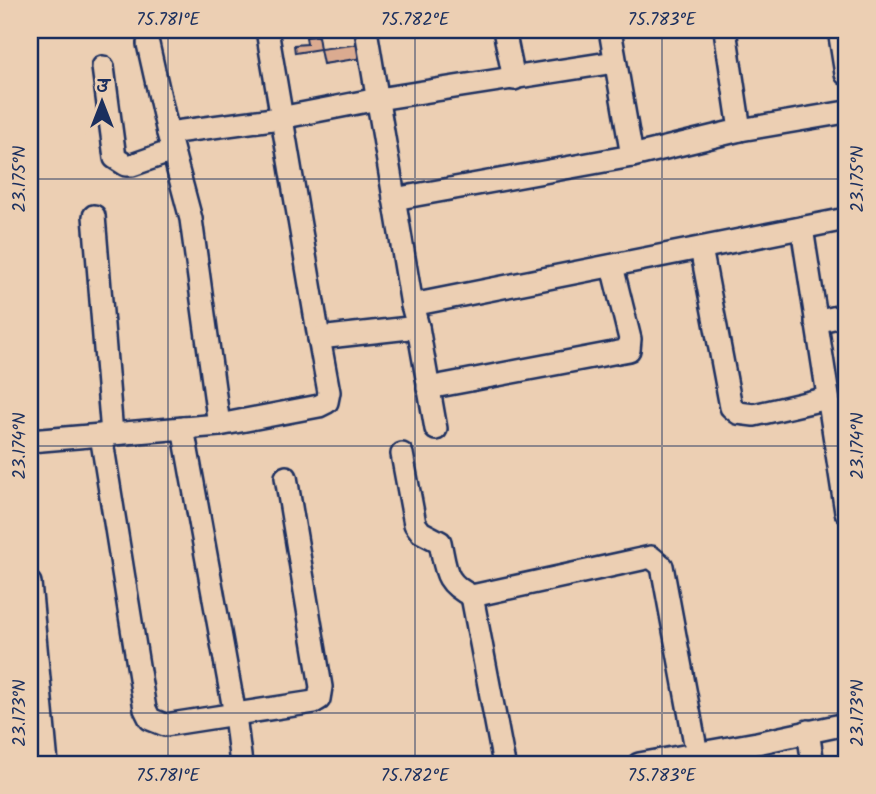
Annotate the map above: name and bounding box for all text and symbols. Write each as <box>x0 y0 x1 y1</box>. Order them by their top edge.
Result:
text: 75.781°E <box>136 6 200 35</box>
text: 75.782°E <box>381 6 450 35</box>
text: 75.783°E <box>628 6 697 35</box>
north arrow <box>66 66 136 136</box>
text: उ <box>96 72 112 102</box>
text: 23.175°N <box>6 146 35 212</box>
text: 23.175°N <box>844 146 873 212</box>
text: 23.174°N <box>6 412 35 480</box>
text: 23.174°N <box>844 412 873 480</box>
text: 23.173°N <box>6 679 35 747</box>
text: 23.173°N <box>844 679 873 747</box>
text: 75.781°E <box>136 762 200 791</box>
text: 75.782°E <box>381 762 450 791</box>
text: 75.783°E <box>628 762 697 791</box>

